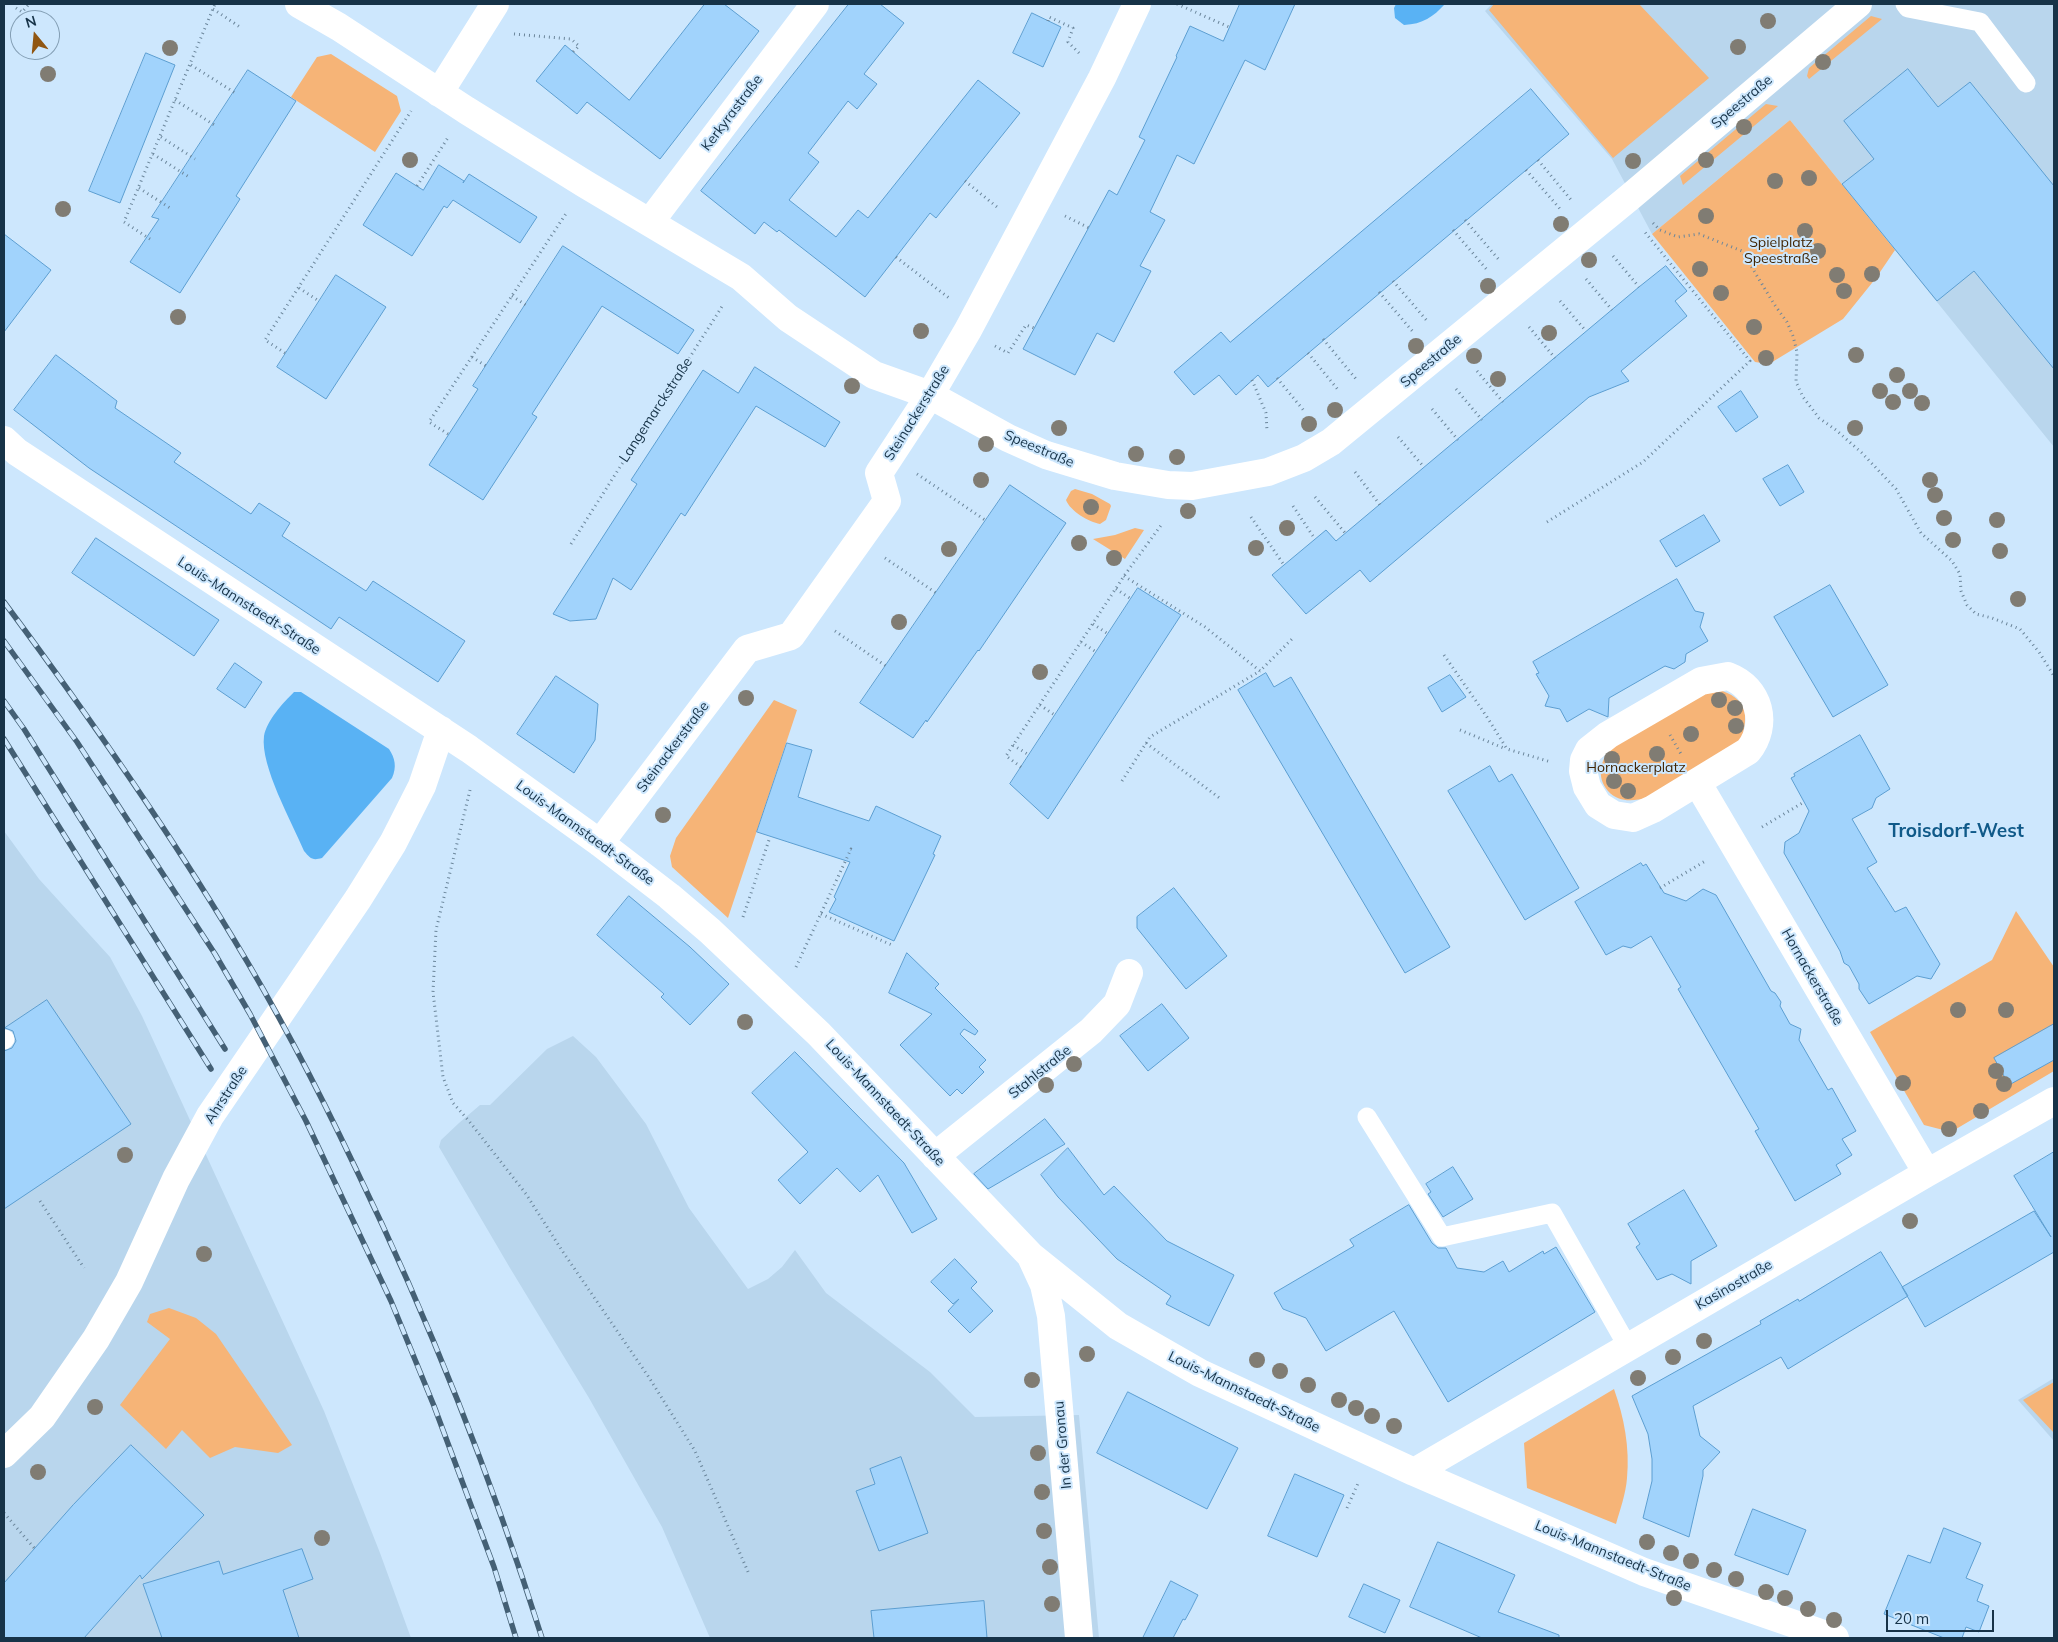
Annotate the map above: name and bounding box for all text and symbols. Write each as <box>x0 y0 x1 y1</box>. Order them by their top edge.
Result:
north arrow <box>10 10 60 60</box>
text: N <box>23 11 39 32</box>
street label: Kerkyrastraße <box>698 72 766 154</box>
street label: Speestraße <box>1708 72 1776 132</box>
park label: Spielplatz Speestraße <box>1744 235 1818 268</box>
street label: Speestraße <box>1397 331 1465 391</box>
street label: Langemarckstraße <box>616 354 696 466</box>
street label: Steinackerstraße <box>881 362 953 464</box>
street label: Speestraße <box>1002 427 1076 471</box>
street label: Louis-Mannstaedt-Straße <box>174 554 324 658</box>
street label: Steinackerstraße <box>633 698 713 796</box>
park label: Hornackerplatz <box>1586 760 1686 776</box>
street label: Louis-Mannstaedt-Straße <box>513 777 657 889</box>
district label: Troisdorf-West <box>1888 820 2024 842</box>
street label: Hornackerstraße <box>1778 926 1846 1028</box>
street label: Louis-Mannstaedt-Straße <box>822 1036 948 1170</box>
street label: Stahlstraße <box>1005 1042 1075 1102</box>
street label: Ahrstraße <box>201 1063 251 1127</box>
street label: Kasinostraße <box>1693 1256 1775 1314</box>
street label: Louis-Mannstaedt-Straße <box>1165 1348 1323 1436</box>
street label: In der Gronau <box>1051 1400 1075 1490</box>
street label: Louis-Mannstaedt-Straße <box>1532 1517 1694 1595</box>
scale bar <box>1888 1600 1996 1632</box>
text: 20 m <box>1894 1609 1929 1628</box>

